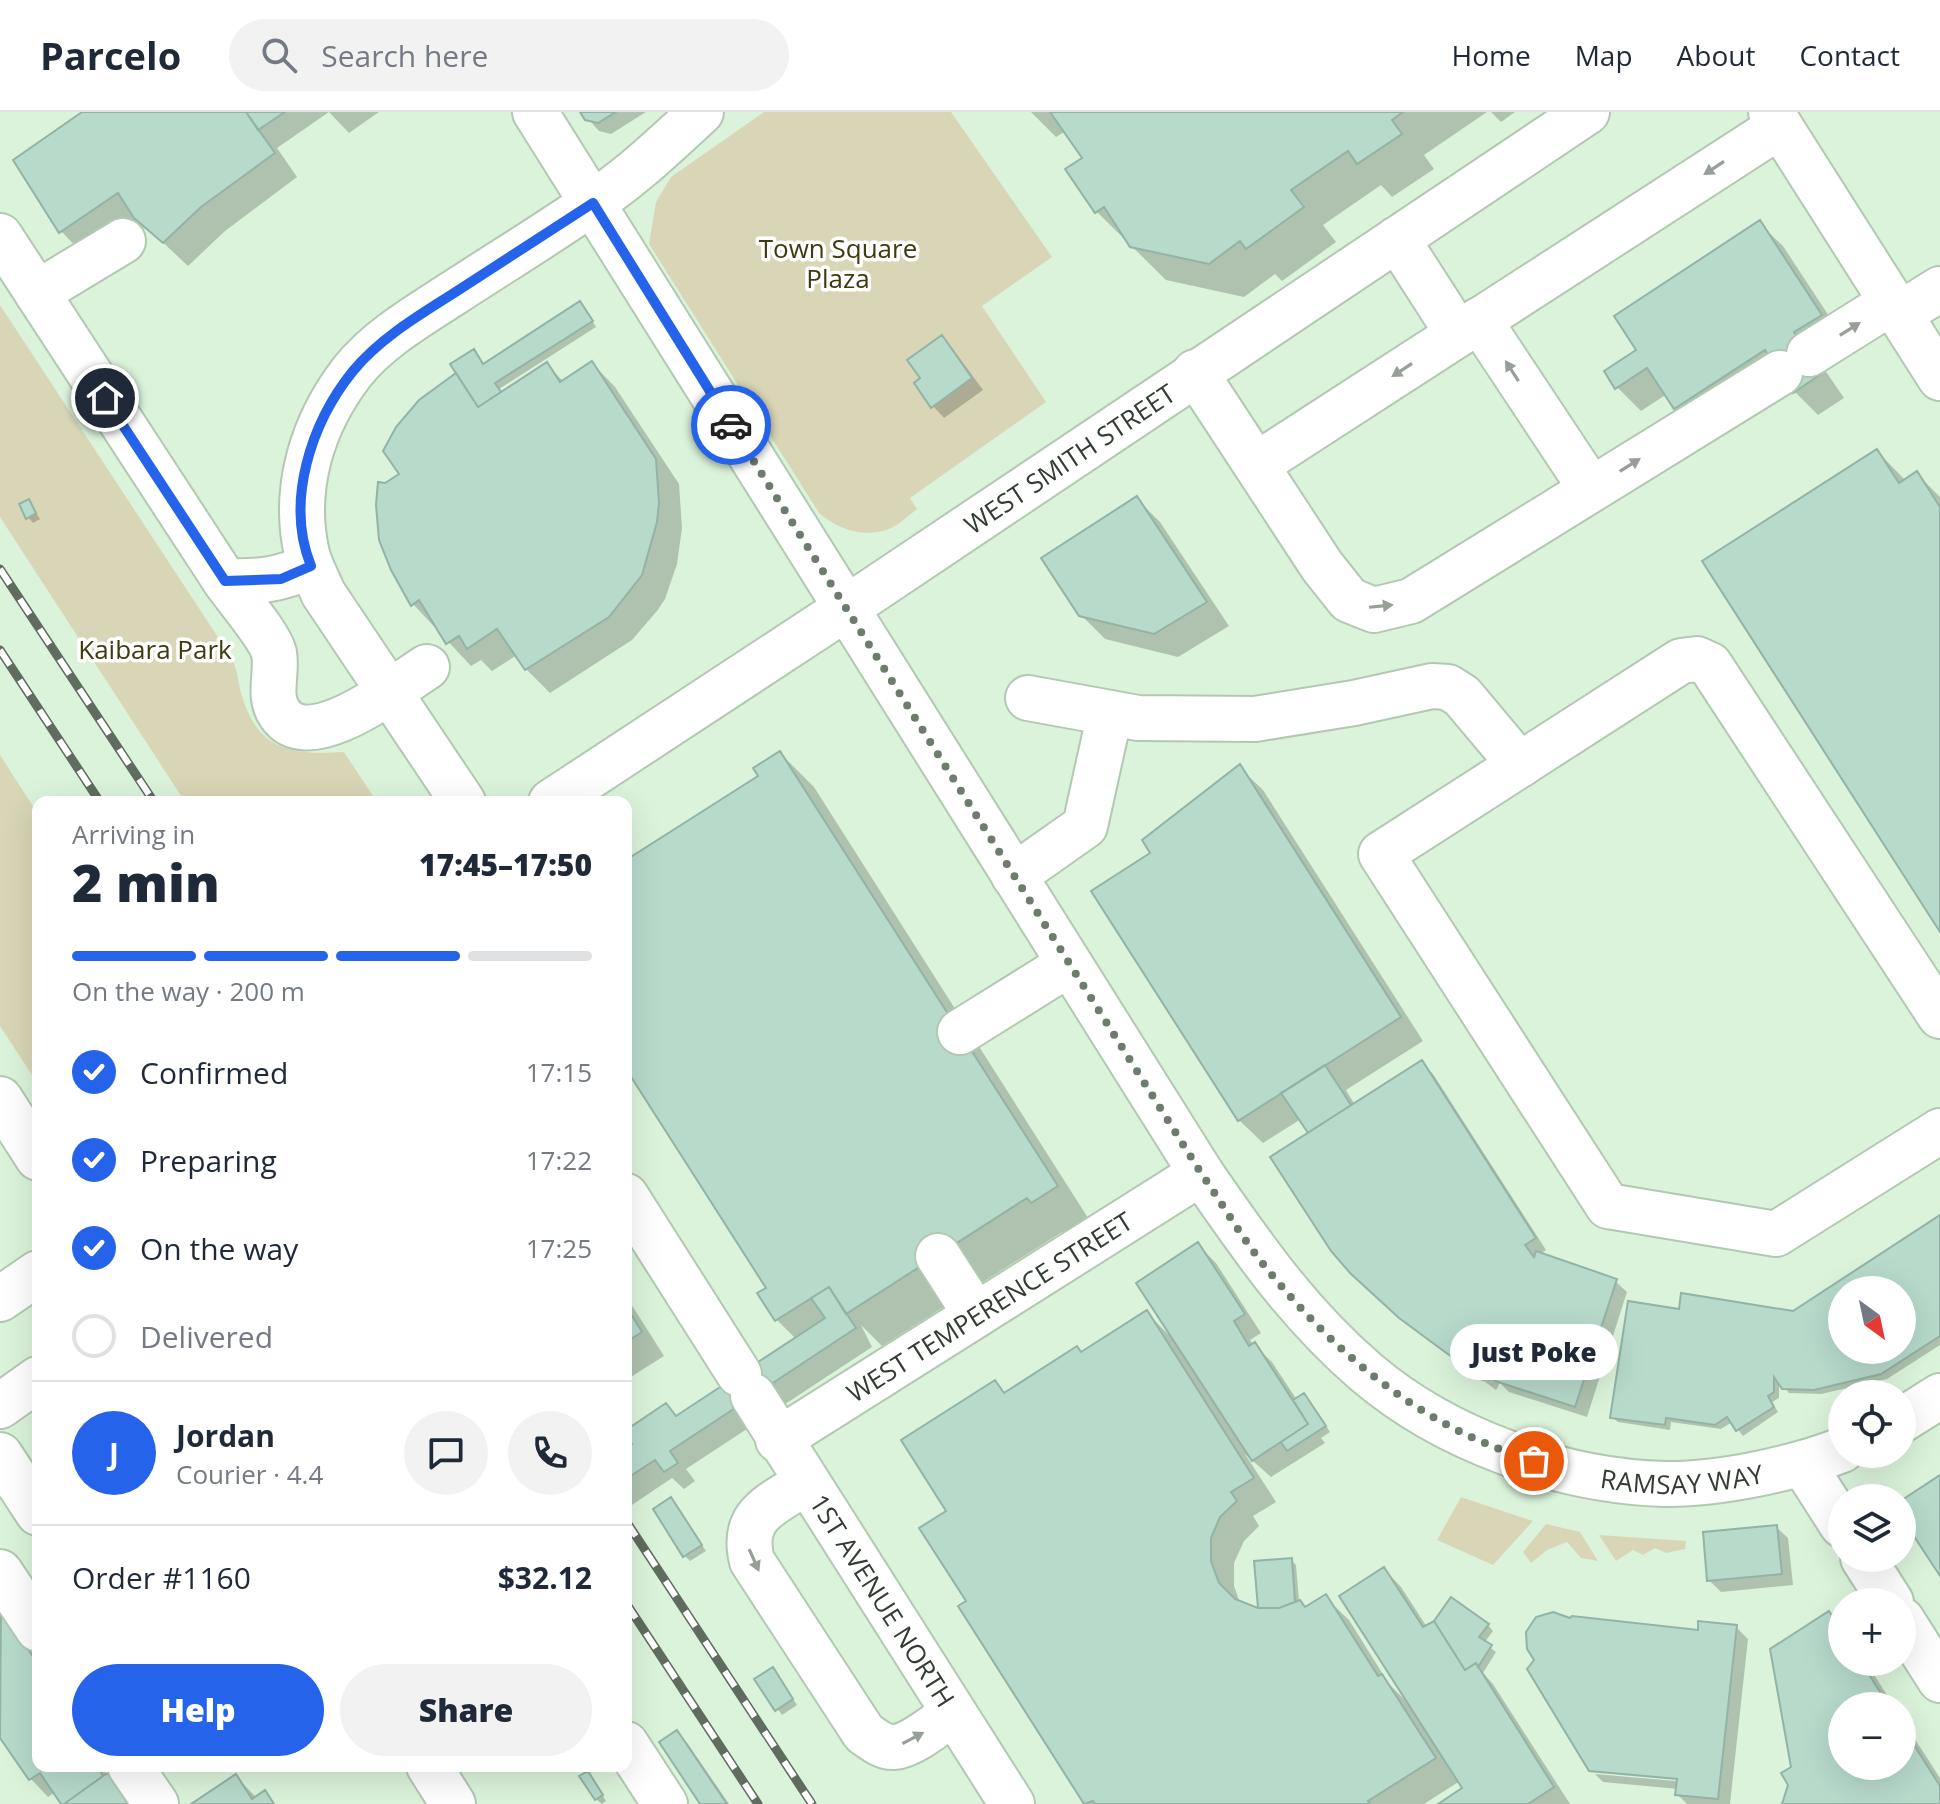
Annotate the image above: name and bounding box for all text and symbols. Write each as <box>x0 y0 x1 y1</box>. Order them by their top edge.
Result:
search box <box>229 19 789 91</box>
text: Parcelo <box>40 29 181 81</box>
icon: search <box>257 33 301 77</box>
text: Search here <box>321 35 488 76</box>
text: Home <box>1452 36 1531 74</box>
text: Map <box>1575 36 1633 74</box>
text: About <box>1677 36 1755 74</box>
text: Contact <box>1799 36 1900 74</box>
one-way arrow <box>1704 161 1725 176</box>
park label: Town Square Plaza <box>759 230 917 296</box>
one-way arrow <box>1840 321 1861 336</box>
one-way arrow <box>1505 360 1520 381</box>
one-way arrow <box>1391 363 1413 377</box>
pin <box>71 364 139 432</box>
street label: WEST SMITH STREET <box>957 375 1183 542</box>
icon: home <box>83 376 127 420</box>
courier <box>691 385 771 465</box>
icon: car <box>709 403 753 447</box>
one-way arrow <box>1619 459 1641 473</box>
one-way arrow <box>1369 599 1394 612</box>
park label: Kaibara Park <box>78 631 232 667</box>
text: Arriving in <box>72 816 195 852</box>
text: 17:45–17:50 <box>419 844 592 885</box>
text: 2 min <box>72 846 220 917</box>
text: On the way · 200 m <box>72 973 305 1009</box>
icon: check <box>72 1050 116 1094</box>
text: Confirmed <box>140 1052 288 1093</box>
text: 17:15 <box>526 1054 592 1090</box>
icon: check <box>72 1138 116 1182</box>
text: Preparing <box>140 1140 277 1181</box>
text: 17:22 <box>526 1142 592 1178</box>
street label: WEST TEMPERENCE STREET <box>840 1202 1140 1410</box>
icon: check <box>72 1226 116 1270</box>
text: On the way <box>140 1228 298 1269</box>
text: 17:25 <box>526 1230 592 1266</box>
north arrow <box>1828 1276 1916 1364</box>
map controls <box>1828 1276 1916 1780</box>
text: Delivered <box>140 1316 273 1357</box>
callout: Just Poke <box>1450 1325 1618 1381</box>
text: Just Poke <box>1472 1334 1596 1370</box>
button: locate <box>1828 1380 1916 1468</box>
button: chat <box>404 1411 488 1495</box>
button: phone <box>508 1411 592 1495</box>
text: Jordan <box>176 1415 275 1456</box>
pin <box>1500 1427 1568 1495</box>
text: J <box>109 1433 119 1474</box>
icon: bag <box>1512 1439 1556 1483</box>
street label: RAMSAY WAY <box>1598 1455 1767 1502</box>
text: Courier · 4.4 <box>176 1456 323 1492</box>
button: layers <box>1828 1484 1916 1572</box>
street label: 1ST AVENUE NORTH <box>802 1487 964 1714</box>
one-way arrow <box>748 1548 761 1571</box>
text: Order #1160 <box>72 1557 251 1598</box>
text: $32.12 <box>498 1557 592 1598</box>
button: + <box>1828 1588 1916 1676</box>
button: Help <box>72 1664 324 1756</box>
button: Share <box>340 1664 592 1756</box>
button: − <box>1828 1692 1916 1780</box>
one-way arrow <box>901 1732 924 1745</box>

